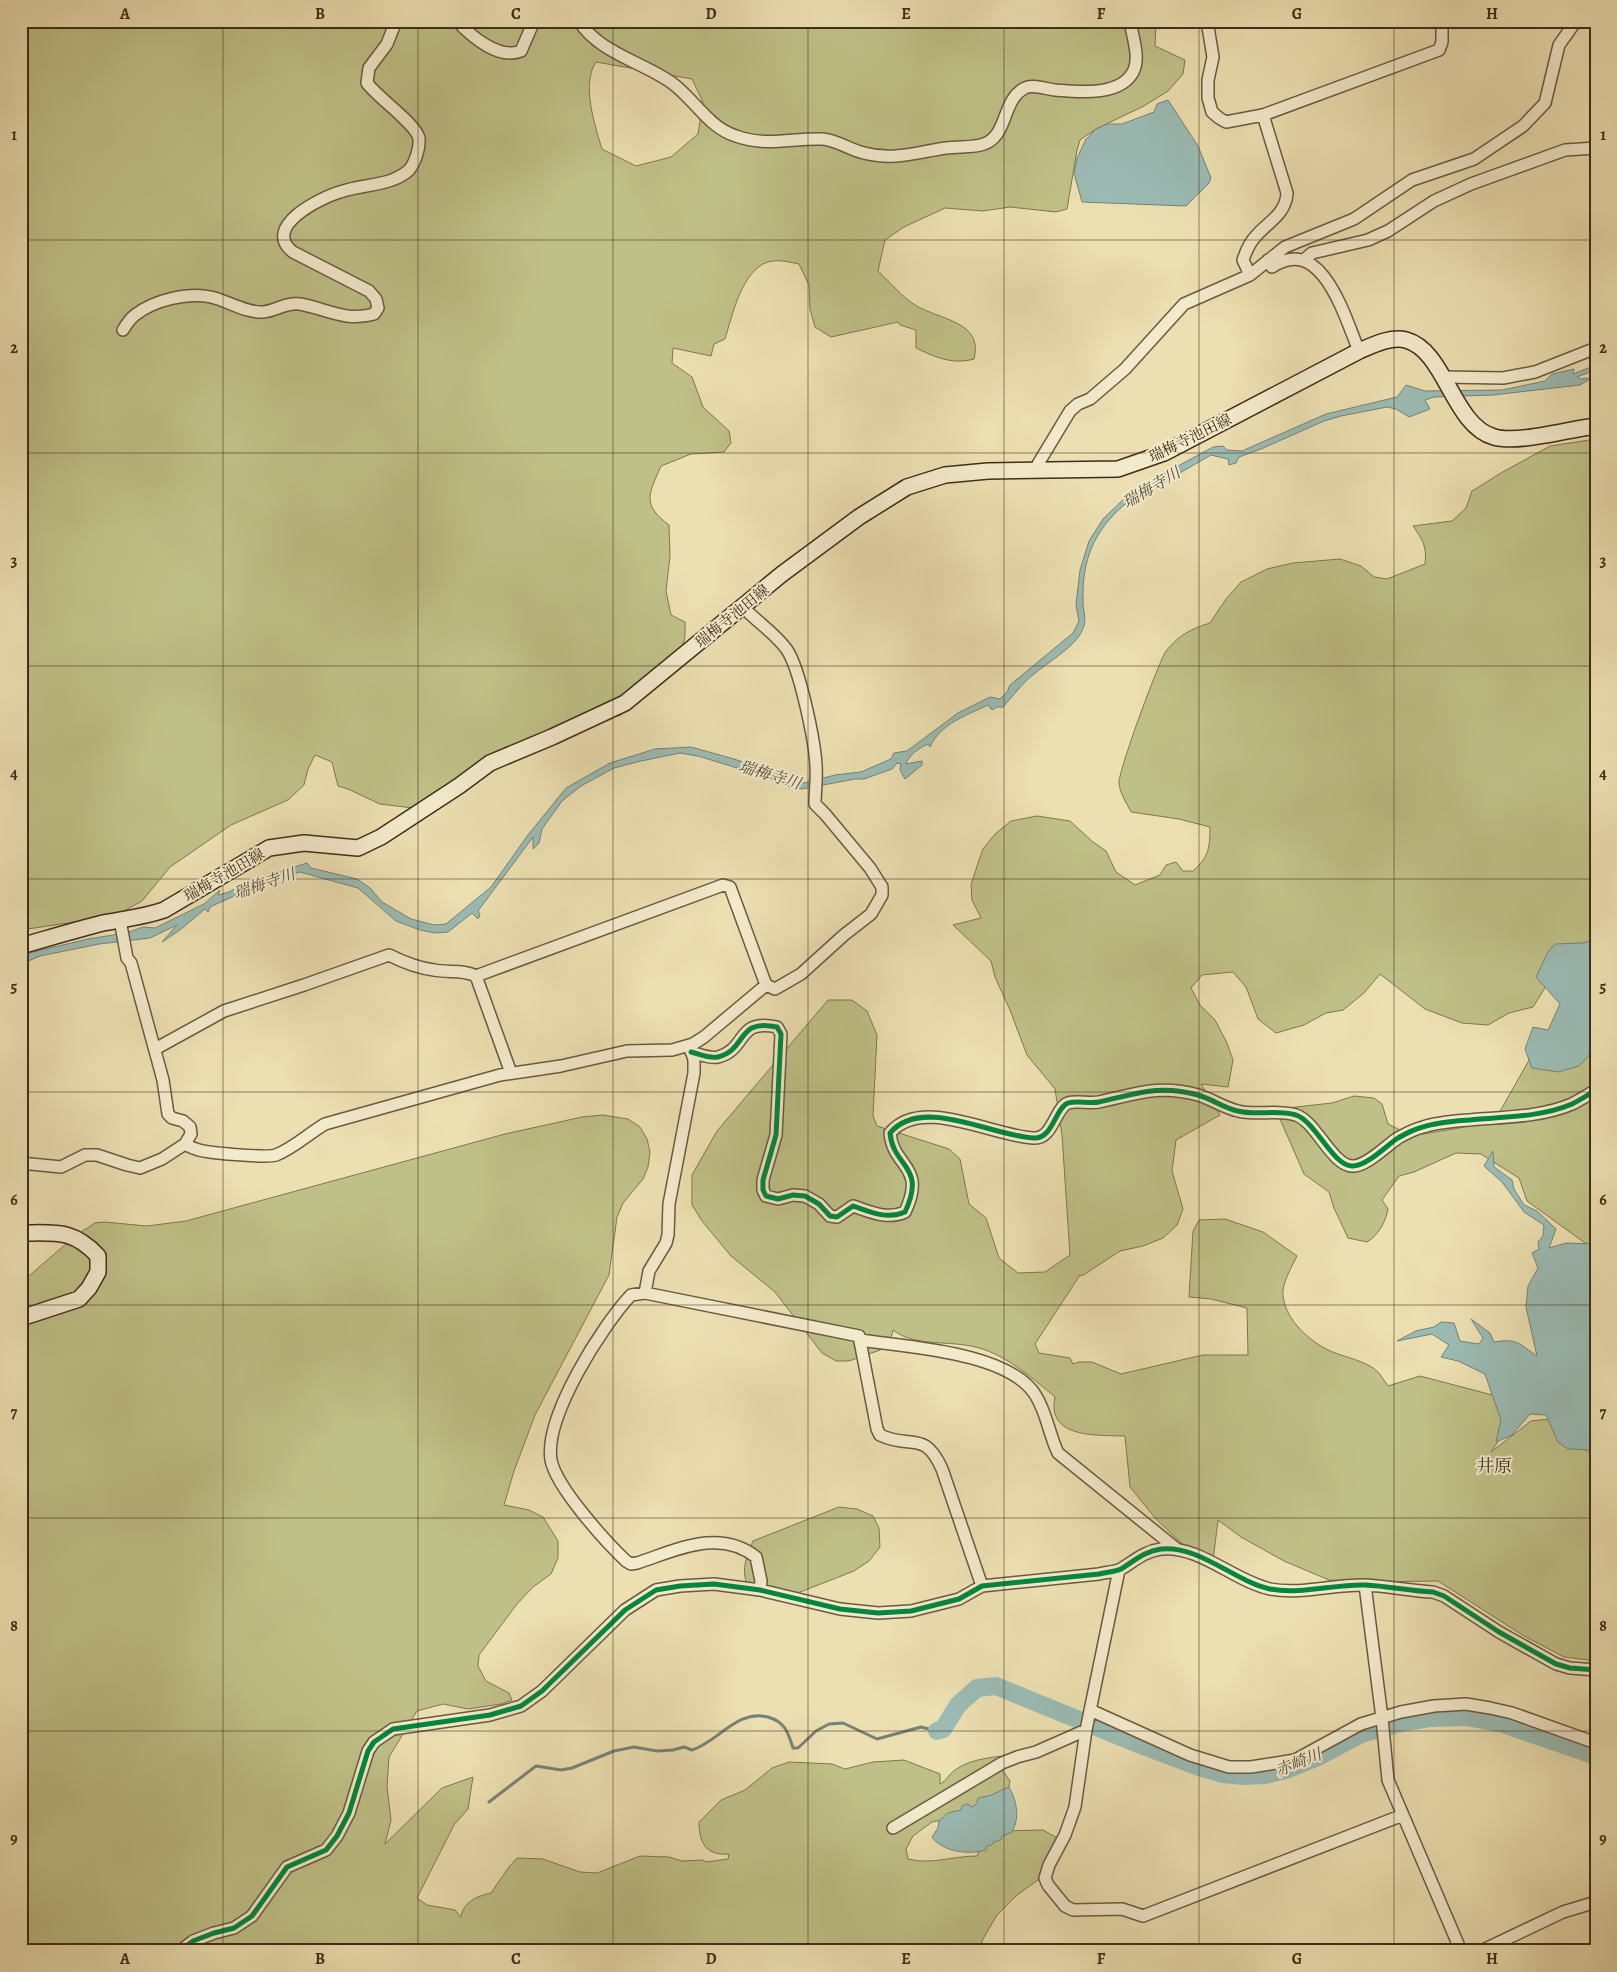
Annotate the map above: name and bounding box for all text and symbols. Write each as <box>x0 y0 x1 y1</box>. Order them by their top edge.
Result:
text: A <box>119 3 131 25</box>
text: B <box>315 3 325 25</box>
text: C <box>511 3 521 25</box>
text: D <box>705 3 717 25</box>
text: E <box>901 3 911 25</box>
text: F <box>1097 3 1106 25</box>
text: G <box>1292 3 1302 25</box>
text: H <box>1486 3 1498 25</box>
text: 1 <box>11 124 17 146</box>
text: 1 <box>1600 124 1606 146</box>
text: 2 <box>10 337 18 359</box>
text: 2 <box>1599 337 1607 359</box>
street label: 瑞梅寺池田線 <box>1145 409 1235 467</box>
water label: 瑞梅寺川 <box>1118 461 1186 514</box>
text: 3 <box>11 550 18 572</box>
text: 3 <box>1600 550 1607 572</box>
street label: 瑞梅寺池田線 <box>691 580 773 652</box>
water label: 瑞梅寺川 <box>736 755 805 795</box>
text: 4 <box>10 763 18 785</box>
text: 4 <box>1599 763 1607 785</box>
street label: 瑞梅寺池田線 <box>180 844 268 906</box>
water label: 瑞梅寺川 <box>230 862 300 905</box>
text: 5 <box>11 976 18 998</box>
text: 5 <box>1600 976 1607 998</box>
text: 6 <box>10 1189 18 1211</box>
text: 6 <box>1599 1189 1607 1211</box>
text: 7 <box>11 1402 18 1424</box>
text: 7 <box>1600 1402 1607 1424</box>
district label: 井原 <box>1476 1454 1512 1478</box>
text: 8 <box>10 1615 18 1637</box>
text: 8 <box>1599 1615 1607 1637</box>
water label: 赤崎川 <box>1272 1743 1327 1782</box>
text: 9 <box>10 1828 18 1850</box>
text: 9 <box>1599 1828 1607 1850</box>
text: A <box>119 1948 131 1970</box>
text: B <box>315 1948 325 1970</box>
text: C <box>511 1948 521 1970</box>
text: D <box>705 1948 717 1970</box>
text: E <box>901 1948 911 1970</box>
text: F <box>1097 1948 1106 1970</box>
text: G <box>1292 1948 1302 1970</box>
text: H <box>1486 1948 1498 1970</box>

